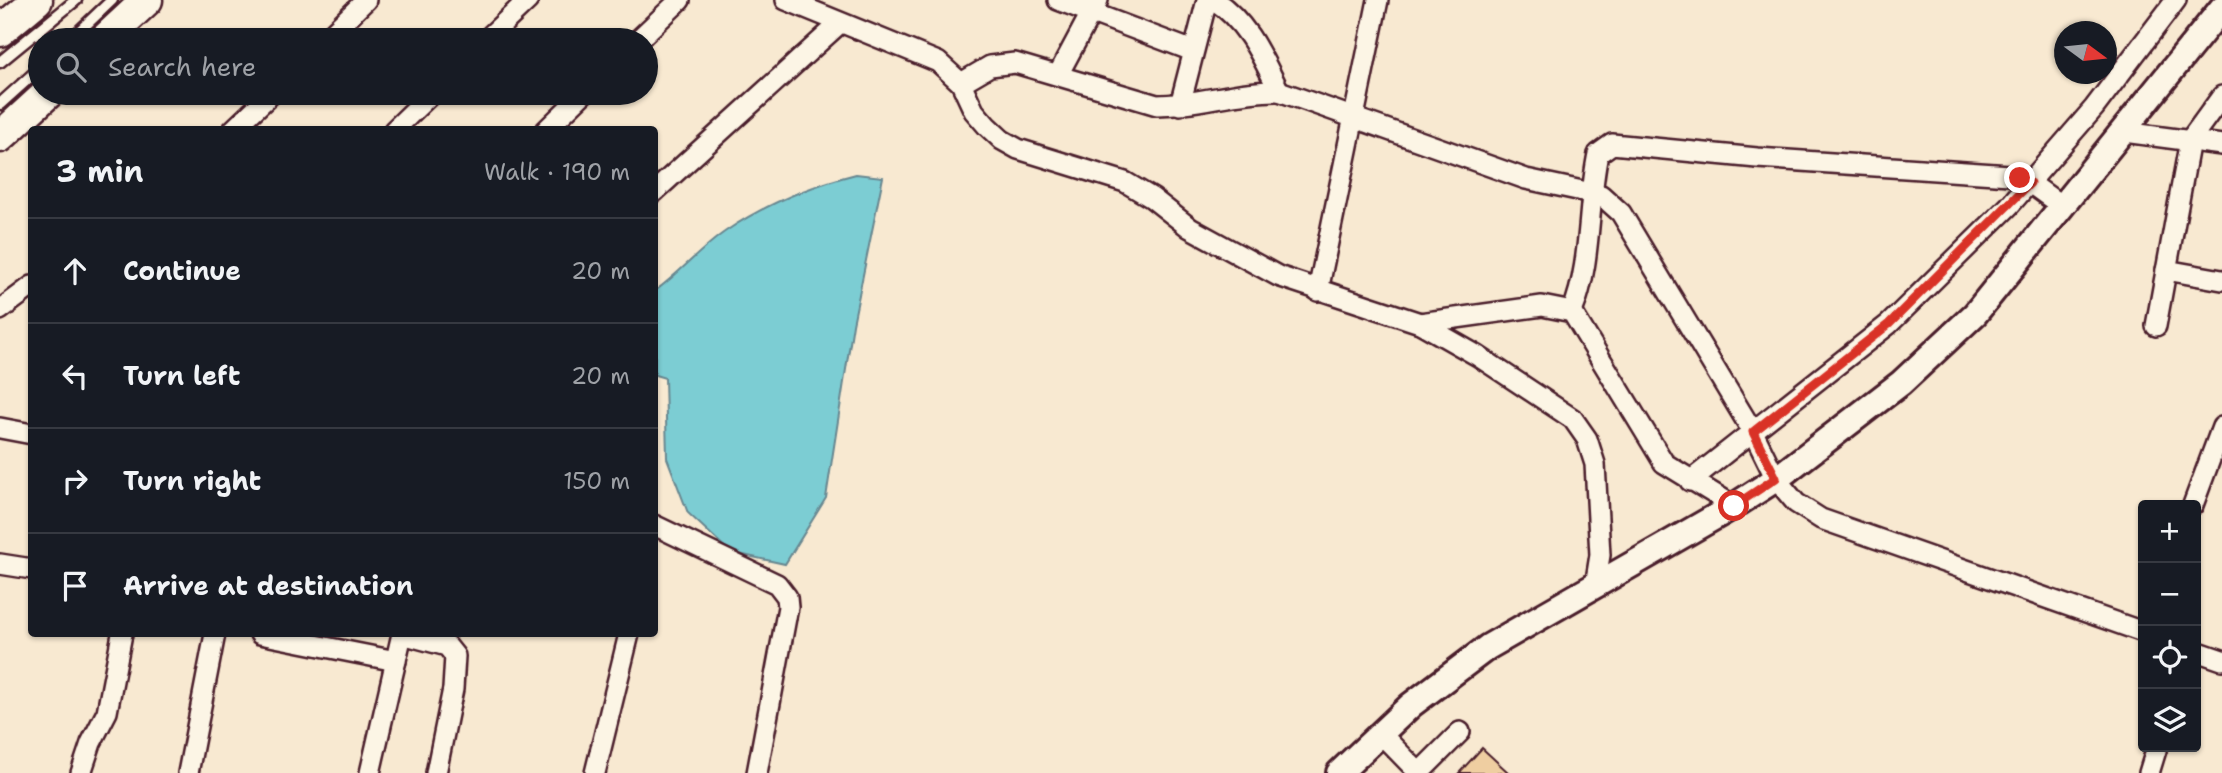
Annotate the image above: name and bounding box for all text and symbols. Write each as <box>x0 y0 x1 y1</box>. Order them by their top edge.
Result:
north arrow <box>2054 21 2117 84</box>
search box <box>28 28 658 105</box>
icon: search <box>52 48 90 86</box>
text: Search here <box>108 49 257 84</box>
text: 3 min <box>56 151 143 192</box>
text: Walk · 190 m <box>484 157 630 187</box>
route end <box>2004 162 2035 193</box>
icon: ahead <box>56 252 94 290</box>
text: Continue <box>123 253 241 288</box>
text: 20 m <box>571 256 630 286</box>
icon: left <box>56 357 94 395</box>
text: Turn left <box>123 358 240 393</box>
text: 20 m <box>571 361 630 391</box>
icon: right <box>56 462 94 500</box>
text: Turn right <box>123 463 261 498</box>
text: 150 m <box>563 466 630 496</box>
route start <box>1718 490 1749 521</box>
map controls <box>2138 500 2201 752</box>
button: + <box>2138 500 2201 563</box>
button: − <box>2138 563 2201 626</box>
icon: arrive <box>56 567 94 605</box>
text: Arrive at destination <box>123 568 413 603</box>
button: locate <box>2138 626 2201 689</box>
button: layers <box>2138 689 2201 752</box>

